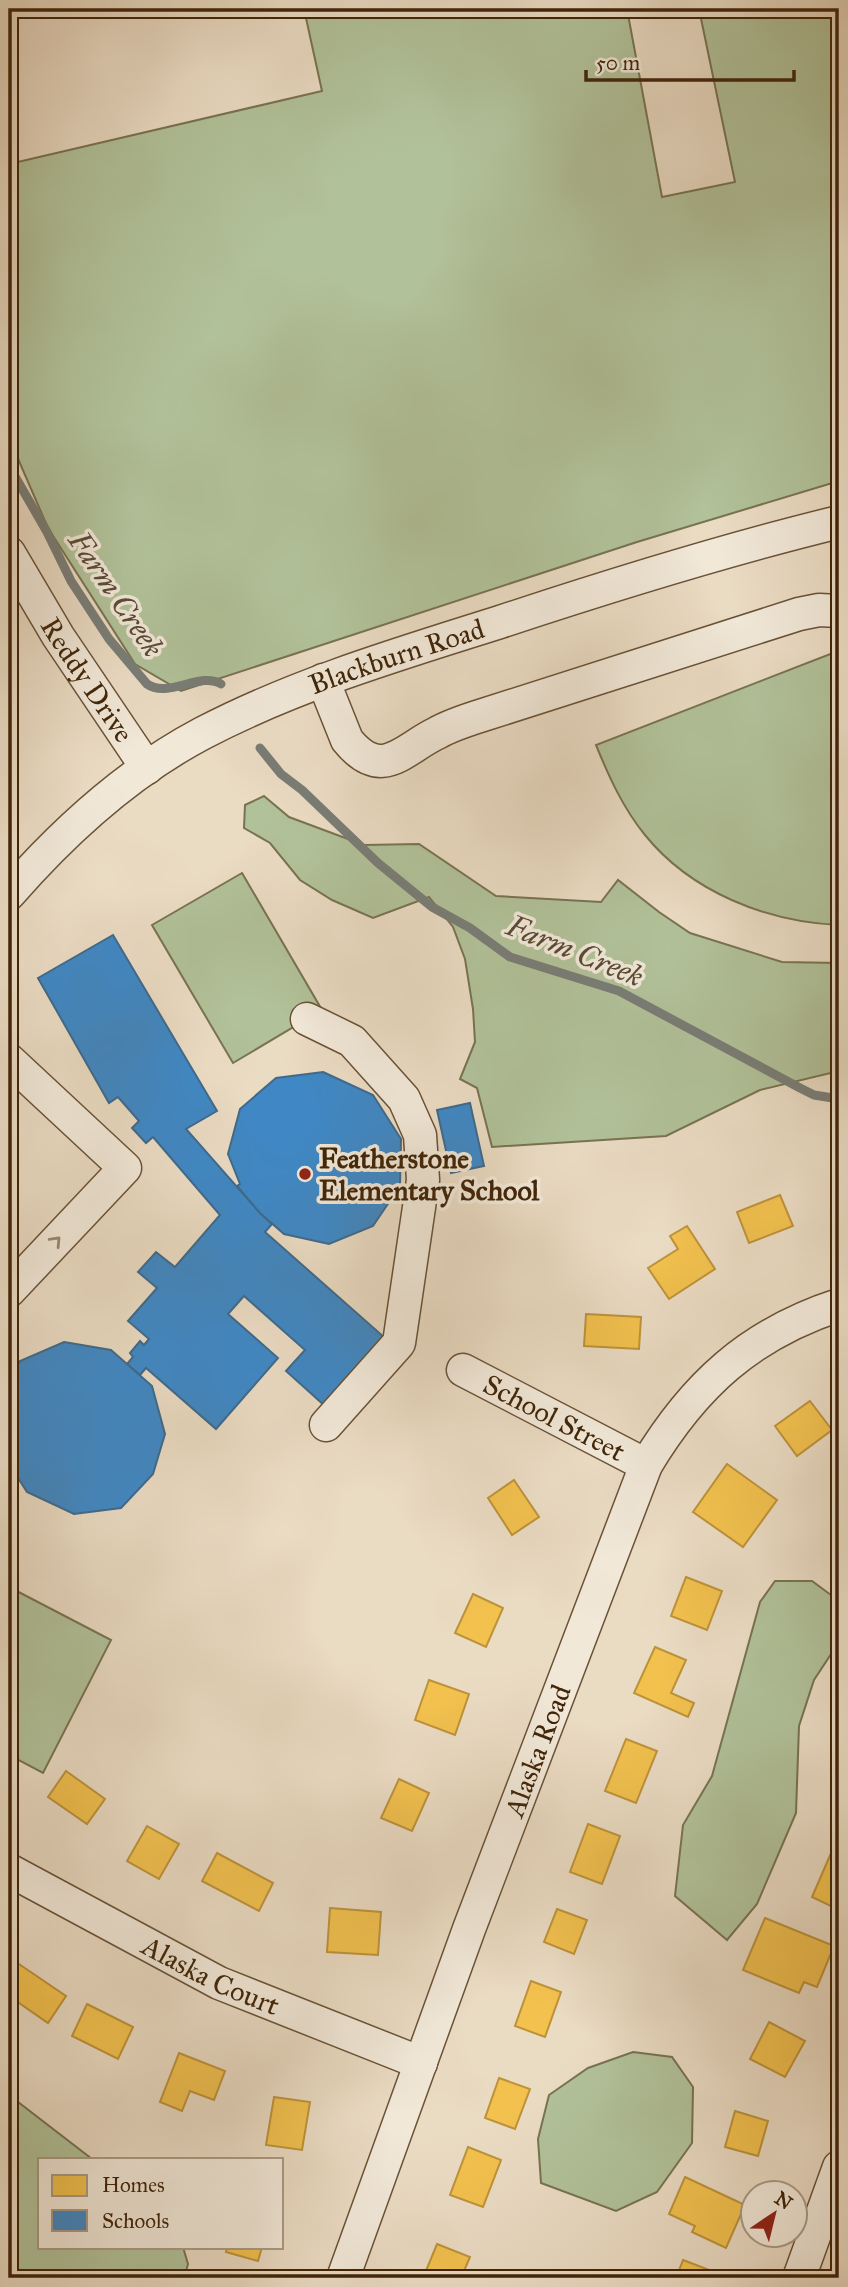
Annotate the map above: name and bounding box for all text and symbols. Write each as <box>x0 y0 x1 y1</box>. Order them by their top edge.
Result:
scale bar <box>586 38 794 82</box>
text: 50 m <box>596 50 641 76</box>
water label: Farm Creek <box>60 523 171 664</box>
street label: Reddy Drive <box>33 611 141 749</box>
street label: Blackburn Road <box>304 611 489 702</box>
water label: Farm Creek <box>501 907 648 995</box>
place label: Featherstone Elementary School <box>319 1141 540 1208</box>
marker: Featherstone Elementary School <box>297 1166 313 1182</box>
one-way arrow <box>47 1236 60 1249</box>
street label: School Street <box>477 1367 631 1469</box>
street label: Alaska Road <box>496 1680 579 1823</box>
street label: Alaska Court <box>135 1928 284 2023</box>
legend <box>38 2158 284 2248</box>
text: Homes <box>102 2172 165 2198</box>
north arrow <box>740 2178 810 2248</box>
text: N <box>770 2186 797 2215</box>
text: Schools <box>102 2208 169 2234</box>

